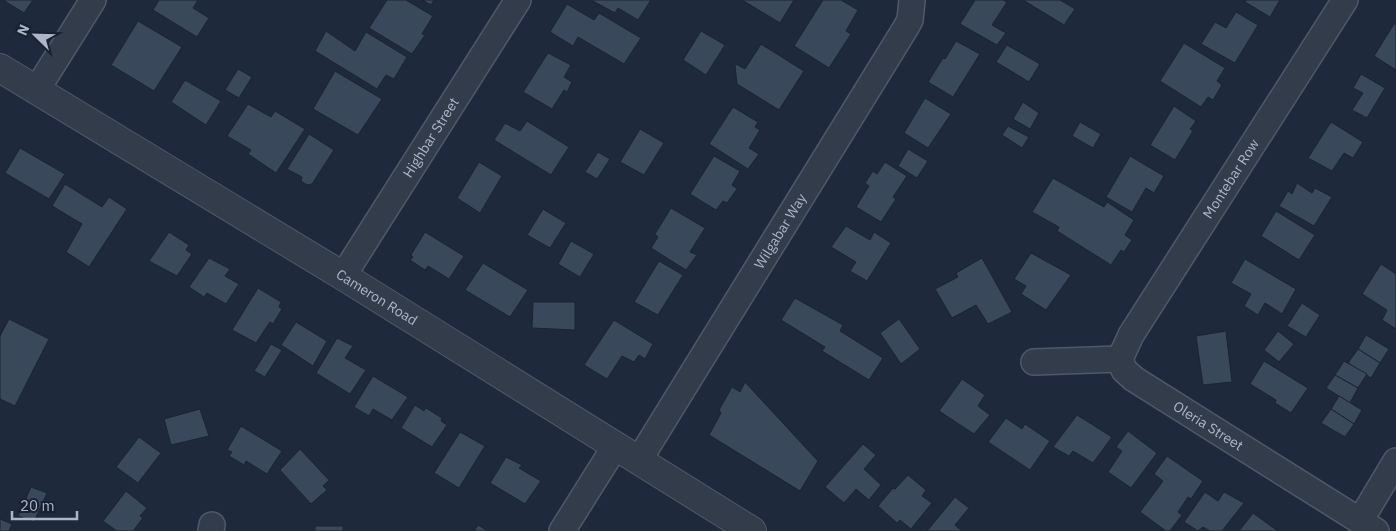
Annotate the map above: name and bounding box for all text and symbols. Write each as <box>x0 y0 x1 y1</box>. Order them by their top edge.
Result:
north arrow <box>10 10 60 60</box>
text: N <box>13 22 33 38</box>
street label: Highbar Street <box>399 94 463 181</box>
street label: Montebar Row <box>1199 135 1263 222</box>
street label: Wilgabar Way <box>750 190 810 272</box>
street label: Cameron Road <box>333 265 421 329</box>
street label: Oleria Street <box>1170 397 1247 454</box>
scale bar <box>12 488 78 520</box>
text: 20 m <box>20 496 55 515</box>

